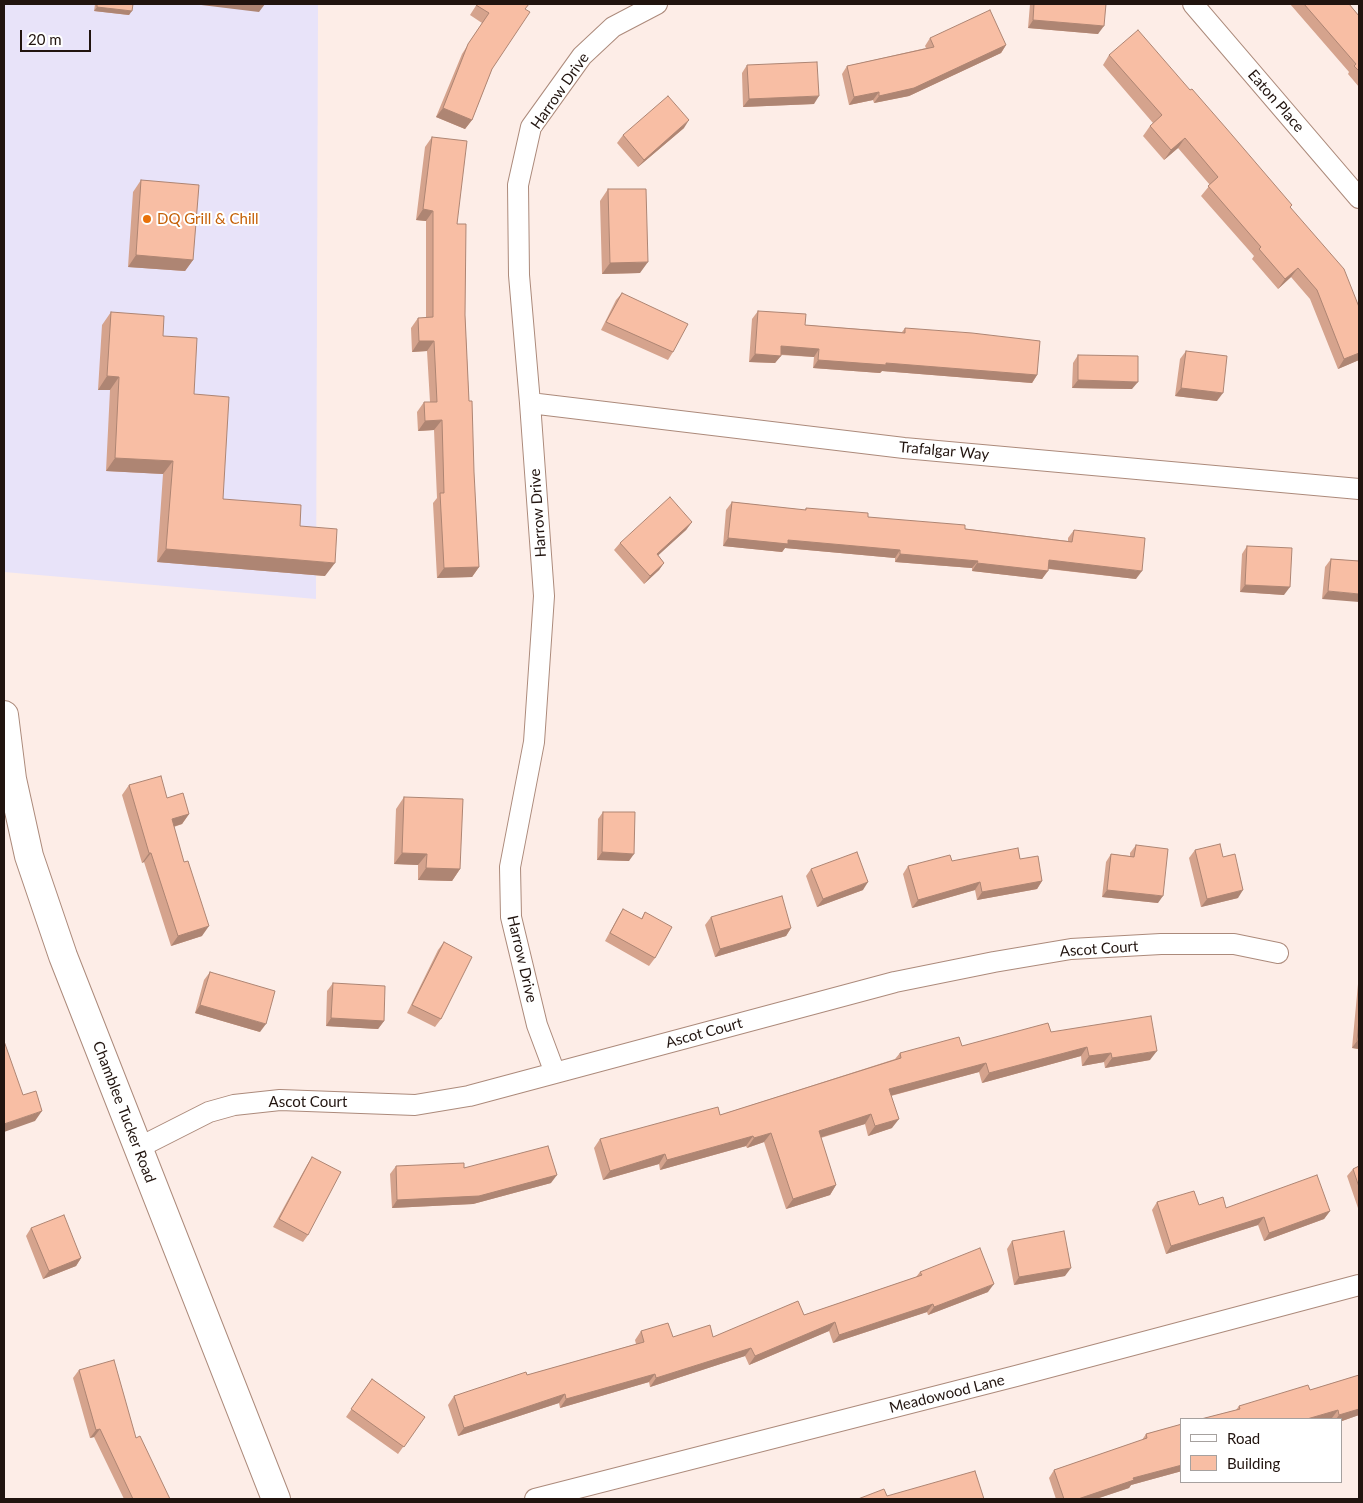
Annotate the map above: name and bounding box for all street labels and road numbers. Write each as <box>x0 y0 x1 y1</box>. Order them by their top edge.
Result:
street label: Harrow Drive <box>527 49 593 133</box>
street label: Eaton Place <box>1244 66 1308 136</box>
street label: Trafalgar Way <box>898 438 990 464</box>
street label: Harrow Drive <box>526 468 550 558</box>
street label: Harrow Drive <box>503 914 541 1004</box>
street label: Ascot Court <box>1059 937 1139 961</box>
street label: Ascot Court <box>664 1014 744 1052</box>
street label: Chamblee Tucker Road <box>89 1039 159 1185</box>
street label: Ascot Court <box>269 1093 347 1111</box>
street label: Meadowood Lane <box>887 1371 1007 1417</box>

